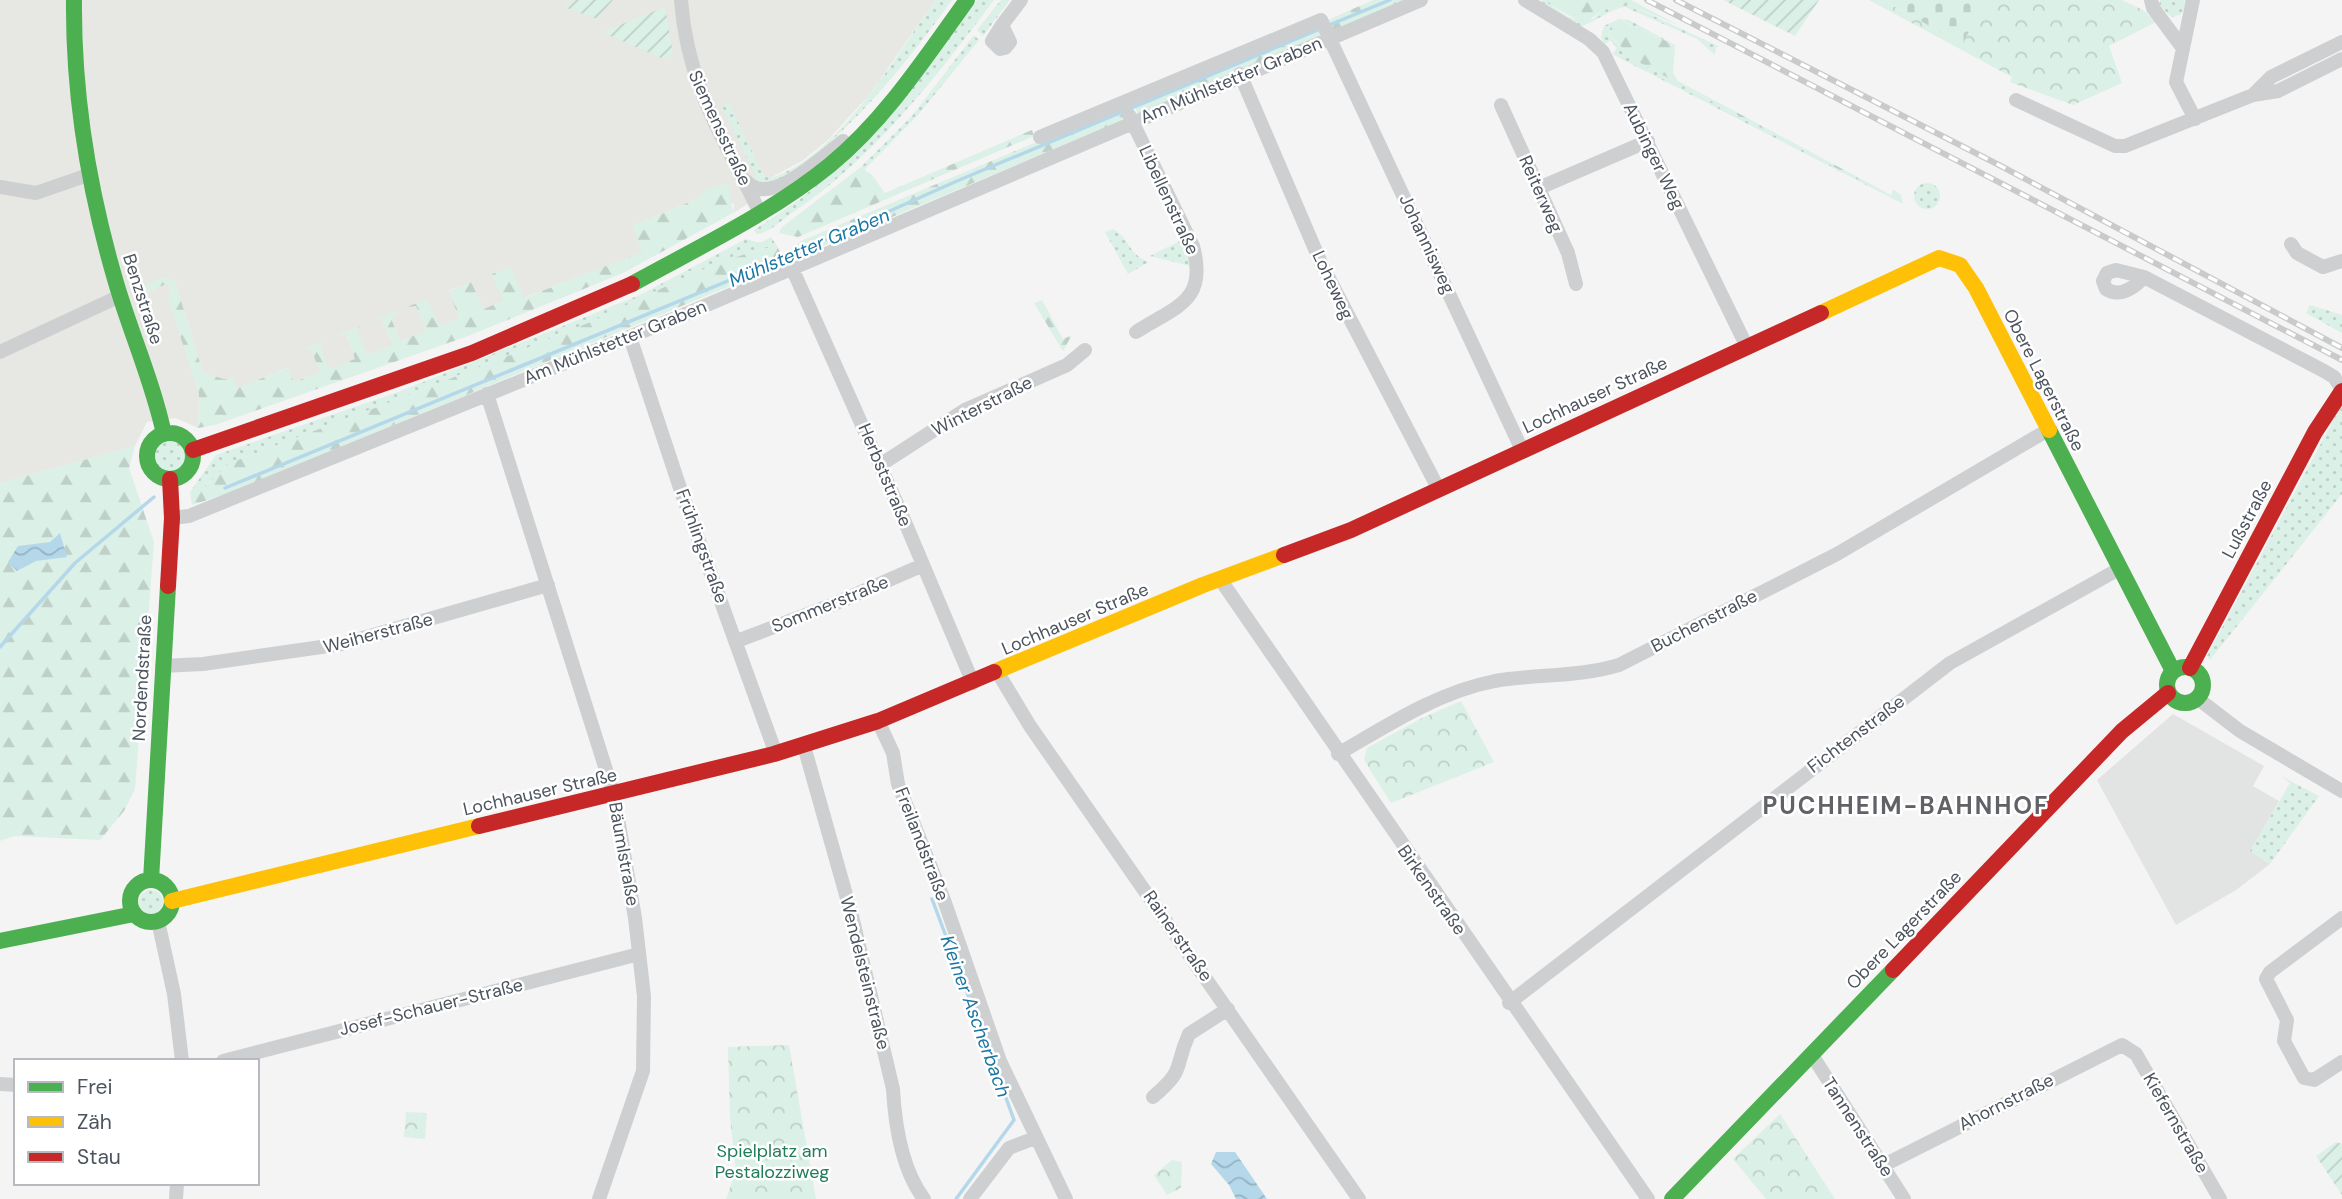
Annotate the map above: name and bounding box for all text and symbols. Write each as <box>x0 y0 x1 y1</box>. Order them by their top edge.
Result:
street label: Am Mühlstetter Graben <box>1136 31 1326 129</box>
street label: Siemensstraße <box>683 66 757 190</box>
street label: Aubinger Weg <box>1618 99 1690 213</box>
street label: Libellenstraße <box>1133 141 1205 259</box>
street label: Reiterweg <box>1513 152 1569 236</box>
street label: Johannisweg <box>1393 190 1461 298</box>
water label: Mühlstetter Graben <box>725 202 894 293</box>
street label: Loheweg <box>1307 247 1359 323</box>
street label: Benzstraße <box>117 251 169 347</box>
street label: Am Mühlstetter Graben <box>520 294 710 390</box>
street label: Obere Lagerstraße <box>1998 305 2090 455</box>
street label: Lochhauser Straße <box>1519 351 1671 439</box>
street label: Winterstraße <box>928 370 1036 442</box>
street label: Herbststraße <box>852 420 918 530</box>
street label: Lußstraße <box>2216 476 2278 562</box>
street label: Frühlingstraße <box>670 486 734 606</box>
street label: Sommerstraße <box>768 570 892 638</box>
street label: Lochhauser Straße <box>998 577 1152 661</box>
street label: Buchenstraße <box>1647 584 1761 658</box>
street label: Weiherstraße <box>321 607 435 659</box>
street label: Nordendstraße <box>127 614 157 742</box>
street label: Fichtenstraße <box>1802 690 1910 778</box>
street label: Lochhauser Straße <box>461 763 619 821</box>
street label: Freilandstraße <box>889 784 955 904</box>
district label: PUCHHEIM-BAHNHOF <box>1763 790 2049 821</box>
street label: Bäumlstraße <box>603 800 645 908</box>
street label: Birkenstraße <box>1392 840 1472 940</box>
street label: Obere Lagerstraße <box>1841 865 1967 995</box>
street label: Rainerstraße <box>1138 886 1218 986</box>
street label: Wendelsteinstraße <box>834 894 896 1052</box>
water label: Kleiner Ascherbach <box>935 932 1016 1101</box>
street label: Josef-Schauer-Straße <box>337 973 525 1041</box>
legend <box>14 1059 259 1185</box>
street label: Ahornstraße <box>1954 1068 2058 1136</box>
street label: Kiefernstraße <box>2138 1068 2214 1178</box>
text: Frei <box>77 1073 113 1101</box>
street label: Tannenstraße <box>1817 1073 1899 1181</box>
text: Zäh <box>77 1108 112 1136</box>
park label: Spielplatz am Pestalozziweg <box>715 1139 829 1184</box>
text: Stau <box>77 1143 121 1171</box>

